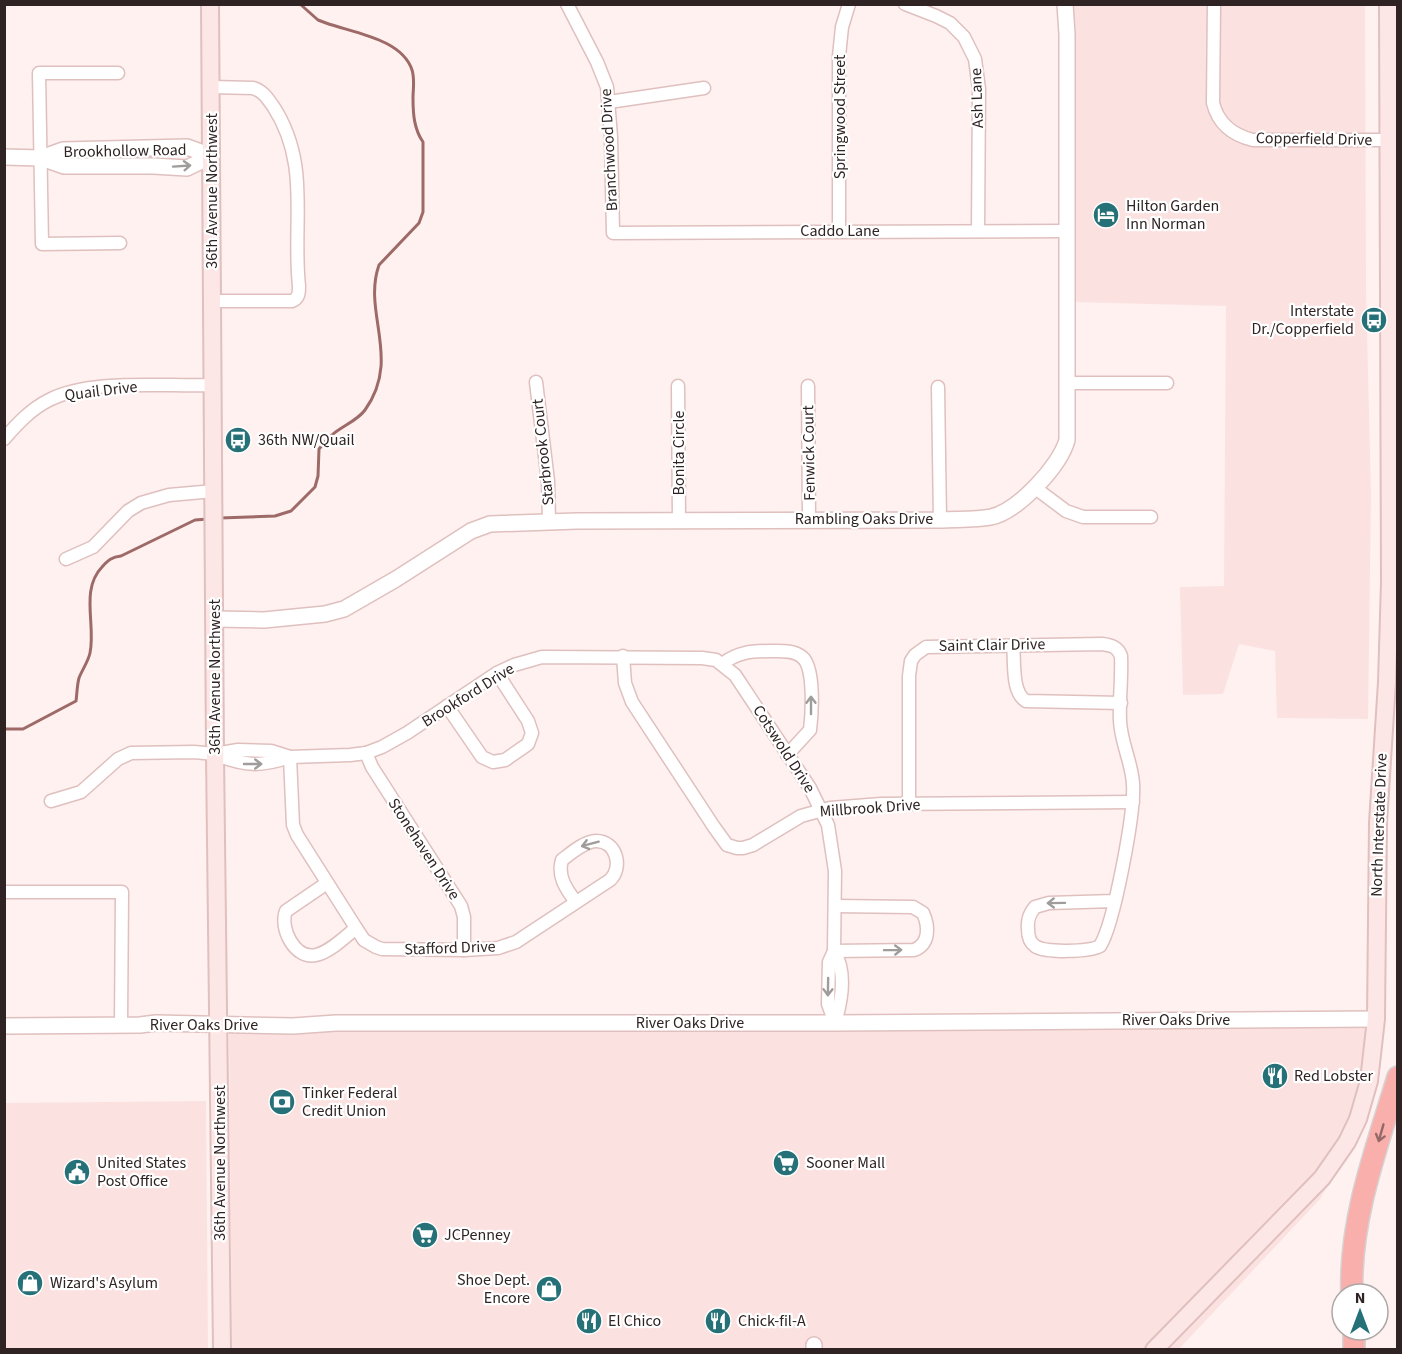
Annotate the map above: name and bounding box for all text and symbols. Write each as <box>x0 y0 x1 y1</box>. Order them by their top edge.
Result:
street label: Springwood Street <box>829 54 851 179</box>
street label: Ash Lane <box>965 67 989 128</box>
street label: Branchwood Drive <box>595 88 623 212</box>
street label: 36th Avenue Northwest <box>201 113 223 269</box>
street label: Copperfield Drive <box>1256 127 1372 151</box>
street label: Brookhollow Road <box>63 139 187 163</box>
one-way arrow <box>172 161 191 172</box>
place label: Hilton Garden Inn Norman <box>1126 195 1219 235</box>
hotel icon: Hilton Garden Inn Norman <box>1091 200 1121 230</box>
street label: Caddo Lane <box>800 220 880 242</box>
place label: Interstate Dr./Copperfield <box>1252 300 1354 340</box>
bus stop icon: Interstate Dr./Copperfield <box>1359 305 1389 335</box>
street label: Quail Drive <box>63 376 139 406</box>
street label: Starbrook Court <box>526 397 560 506</box>
street label: Fenwick Court <box>797 404 821 501</box>
street label: Bonita Circle <box>668 411 690 495</box>
bus stop icon: 36th NW/Quail <box>223 425 253 455</box>
place label: 36th NW/Quail <box>258 429 355 451</box>
street label: Rambling Oaks Drive <box>795 508 933 530</box>
street label: 36th Avenue Northwest <box>204 599 226 755</box>
street label: Saint Clair Drive <box>939 633 1046 657</box>
street label: Brookford Drive <box>417 658 519 732</box>
one-way arrow <box>805 696 817 716</box>
street label: Cotswold Drive <box>747 701 821 797</box>
street label: North Interstate Drive <box>1365 753 1393 897</box>
one-way arrow <box>242 758 262 769</box>
street label: Millbrook Drive <box>819 793 921 822</box>
street label: Stonehaven Drive <box>383 794 465 904</box>
one-way arrow <box>581 840 600 851</box>
one-way arrow <box>1046 898 1066 909</box>
street label: Stafford Drive <box>404 935 496 961</box>
one-way arrow <box>882 944 902 956</box>
one-way arrow <box>823 976 834 996</box>
street label: River Oaks Drive <box>1122 1009 1230 1031</box>
street label: River Oaks Drive <box>636 1012 744 1034</box>
street label: River Oaks Drive <box>150 1014 258 1036</box>
restaurant icon: Red Lobster <box>1260 1061 1290 1091</box>
place label: Red Lobster <box>1294 1065 1374 1087</box>
place label: Tinker Federal Credit Union <box>302 1082 397 1122</box>
street label: 36th Avenue Northwest <box>209 1085 231 1241</box>
bank icon: Tinker Federal Credit Union <box>267 1087 297 1117</box>
one-way arrow <box>1375 1123 1386 1142</box>
supermarket icon: Sooner Mall <box>771 1148 801 1178</box>
place label: United States Post Office <box>97 1152 186 1192</box>
place label: Sooner Mall <box>806 1152 885 1174</box>
public building icon: United States Post Office <box>62 1157 92 1187</box>
supermarket icon: JCPenney <box>410 1220 440 1250</box>
place label: JCPenney <box>444 1224 511 1246</box>
shop icon: Wizard's Asylum <box>15 1268 45 1298</box>
place label: Shoe Dept. Encore <box>457 1269 530 1309</box>
place label: Wizard's Asylum <box>50 1272 158 1294</box>
shop icon: Shoe Dept. Encore <box>534 1274 564 1304</box>
north arrow <box>1330 1282 1390 1342</box>
text: N <box>1355 1287 1365 1309</box>
restaurant icon: El Chico <box>574 1306 604 1336</box>
restaurant icon: Chick-fil-A <box>703 1306 733 1336</box>
place label: El Chico <box>608 1310 661 1332</box>
place label: Chick-fil-A <box>738 1310 806 1332</box>

